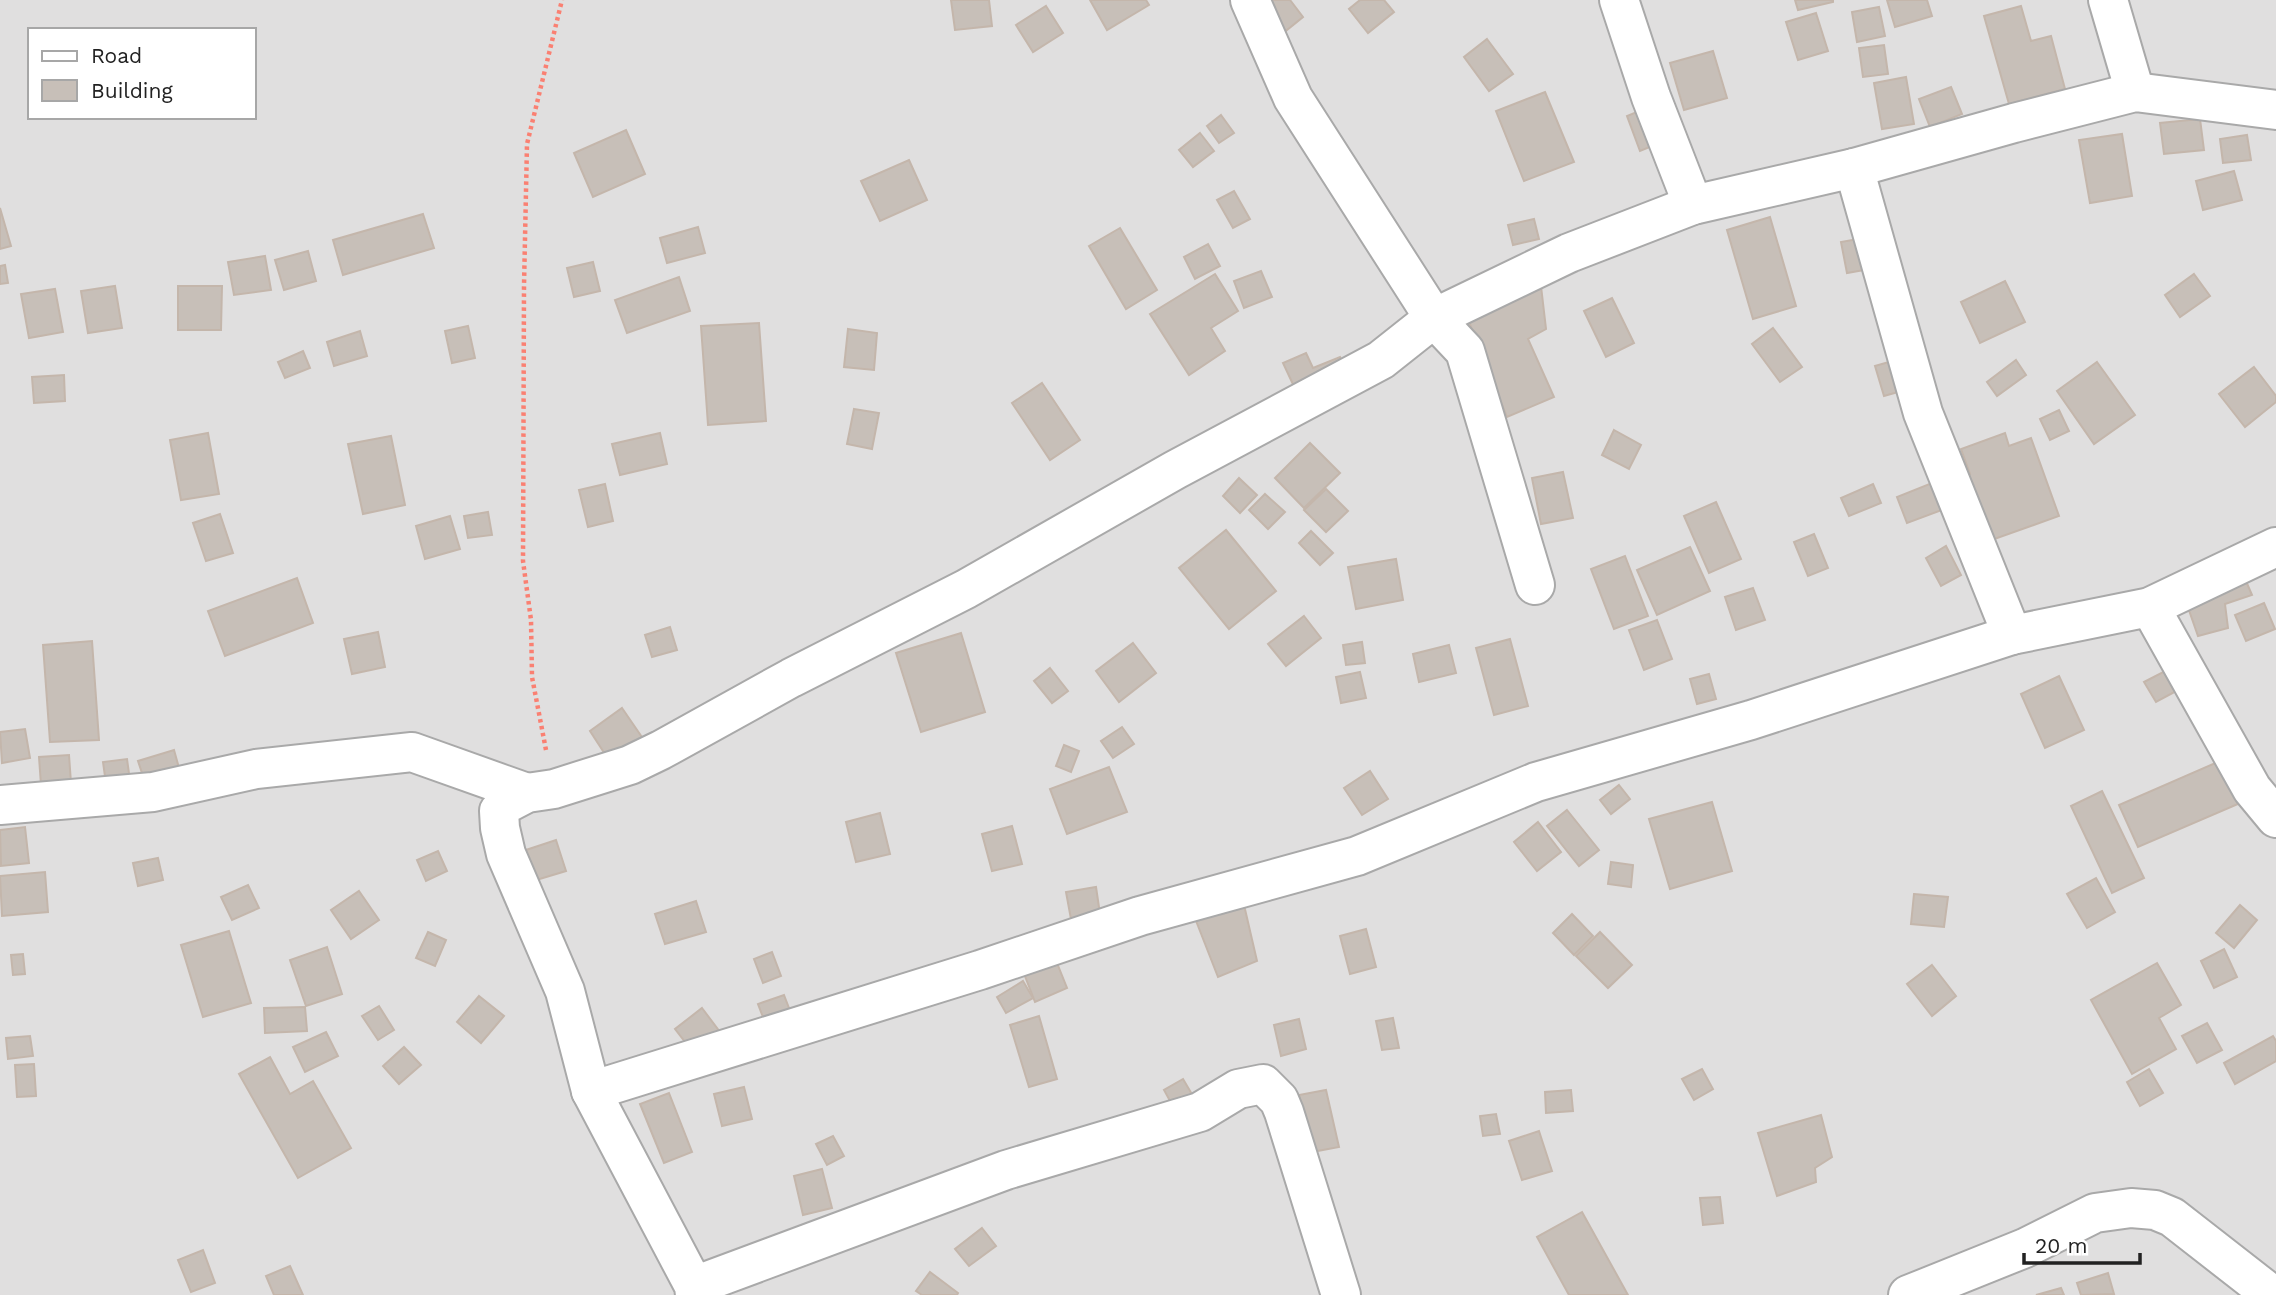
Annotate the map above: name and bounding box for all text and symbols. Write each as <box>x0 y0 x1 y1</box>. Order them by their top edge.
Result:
legend <box>28 28 256 119</box>
text: Road <box>91 43 142 68</box>
text: Building <box>91 78 173 103</box>
scale bar <box>2024 1222 2140 1266</box>
text: 20 m <box>2035 1233 2087 1258</box>

